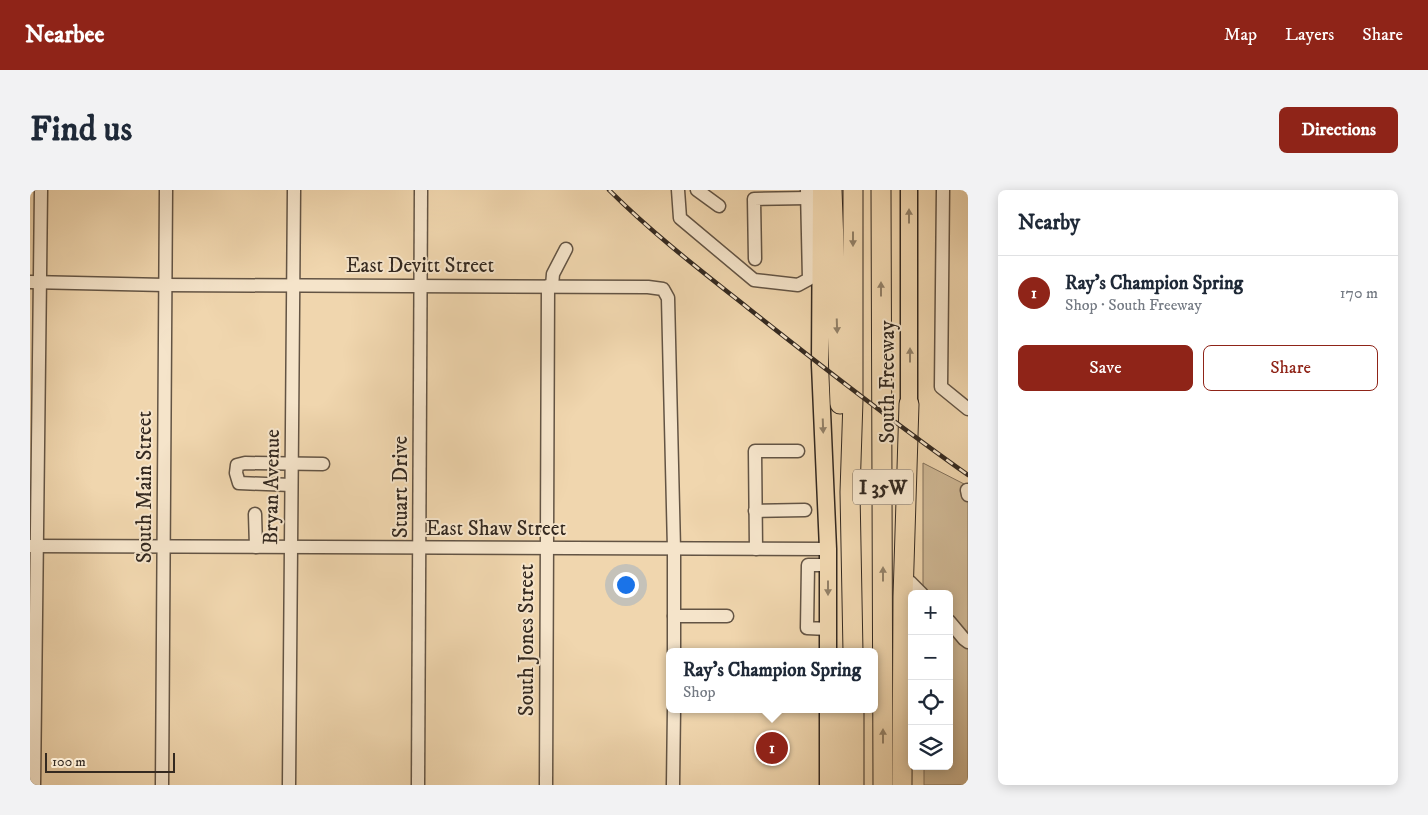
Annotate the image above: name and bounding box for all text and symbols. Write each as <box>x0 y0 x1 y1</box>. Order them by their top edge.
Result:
text: Nearbee <box>25 20 104 50</box>
text: Map <box>1224 24 1257 46</box>
text: Layers <box>1285 24 1334 46</box>
text: Share <box>1362 24 1403 46</box>
button: Directions <box>1279 107 1398 153</box>
text: Find us <box>30 108 132 152</box>
one-way arrow <box>905 208 913 224</box>
text: Nearby <box>1018 210 1080 236</box>
one-way arrow <box>849 231 857 247</box>
street label: East Devitt Street <box>346 253 495 279</box>
text: Ray's Champion Spring <box>1065 272 1243 295</box>
one-way arrow <box>877 281 885 297</box>
text: 1 <box>1031 283 1037 303</box>
text: 170 m <box>1340 283 1378 303</box>
text: Shop · South Freeway <box>1065 295 1202 315</box>
one-way arrow <box>834 318 842 334</box>
street label: South Freeway <box>875 320 901 443</box>
button: Save <box>1018 345 1193 391</box>
button: Share <box>1203 345 1378 391</box>
one-way arrow <box>906 347 914 363</box>
street label: South Main Street <box>132 411 158 563</box>
one-way arrow <box>819 418 827 434</box>
street label: Bryan Avenue <box>258 429 286 545</box>
street label: Stuart Drive <box>388 435 414 538</box>
road number: I 35W <box>853 470 913 504</box>
street label: East Shaw Street <box>426 516 567 542</box>
street label: South Jones Street <box>514 563 540 716</box>
one-way arrow <box>879 566 887 582</box>
your location <box>613 572 639 598</box>
one-way arrow <box>824 580 832 596</box>
map controls <box>908 590 953 770</box>
button: + <box>908 590 953 635</box>
button: − <box>908 635 953 680</box>
popup <box>666 648 878 713</box>
text: Ray's Champion Spring <box>683 659 861 682</box>
button: locate <box>908 680 953 725</box>
text: Shop <box>683 682 716 702</box>
button: layers <box>908 725 953 770</box>
one-way arrow <box>879 728 887 744</box>
pin: 1 <box>756 729 788 767</box>
scale bar <box>45 750 175 773</box>
text: 100 m <box>52 753 86 771</box>

